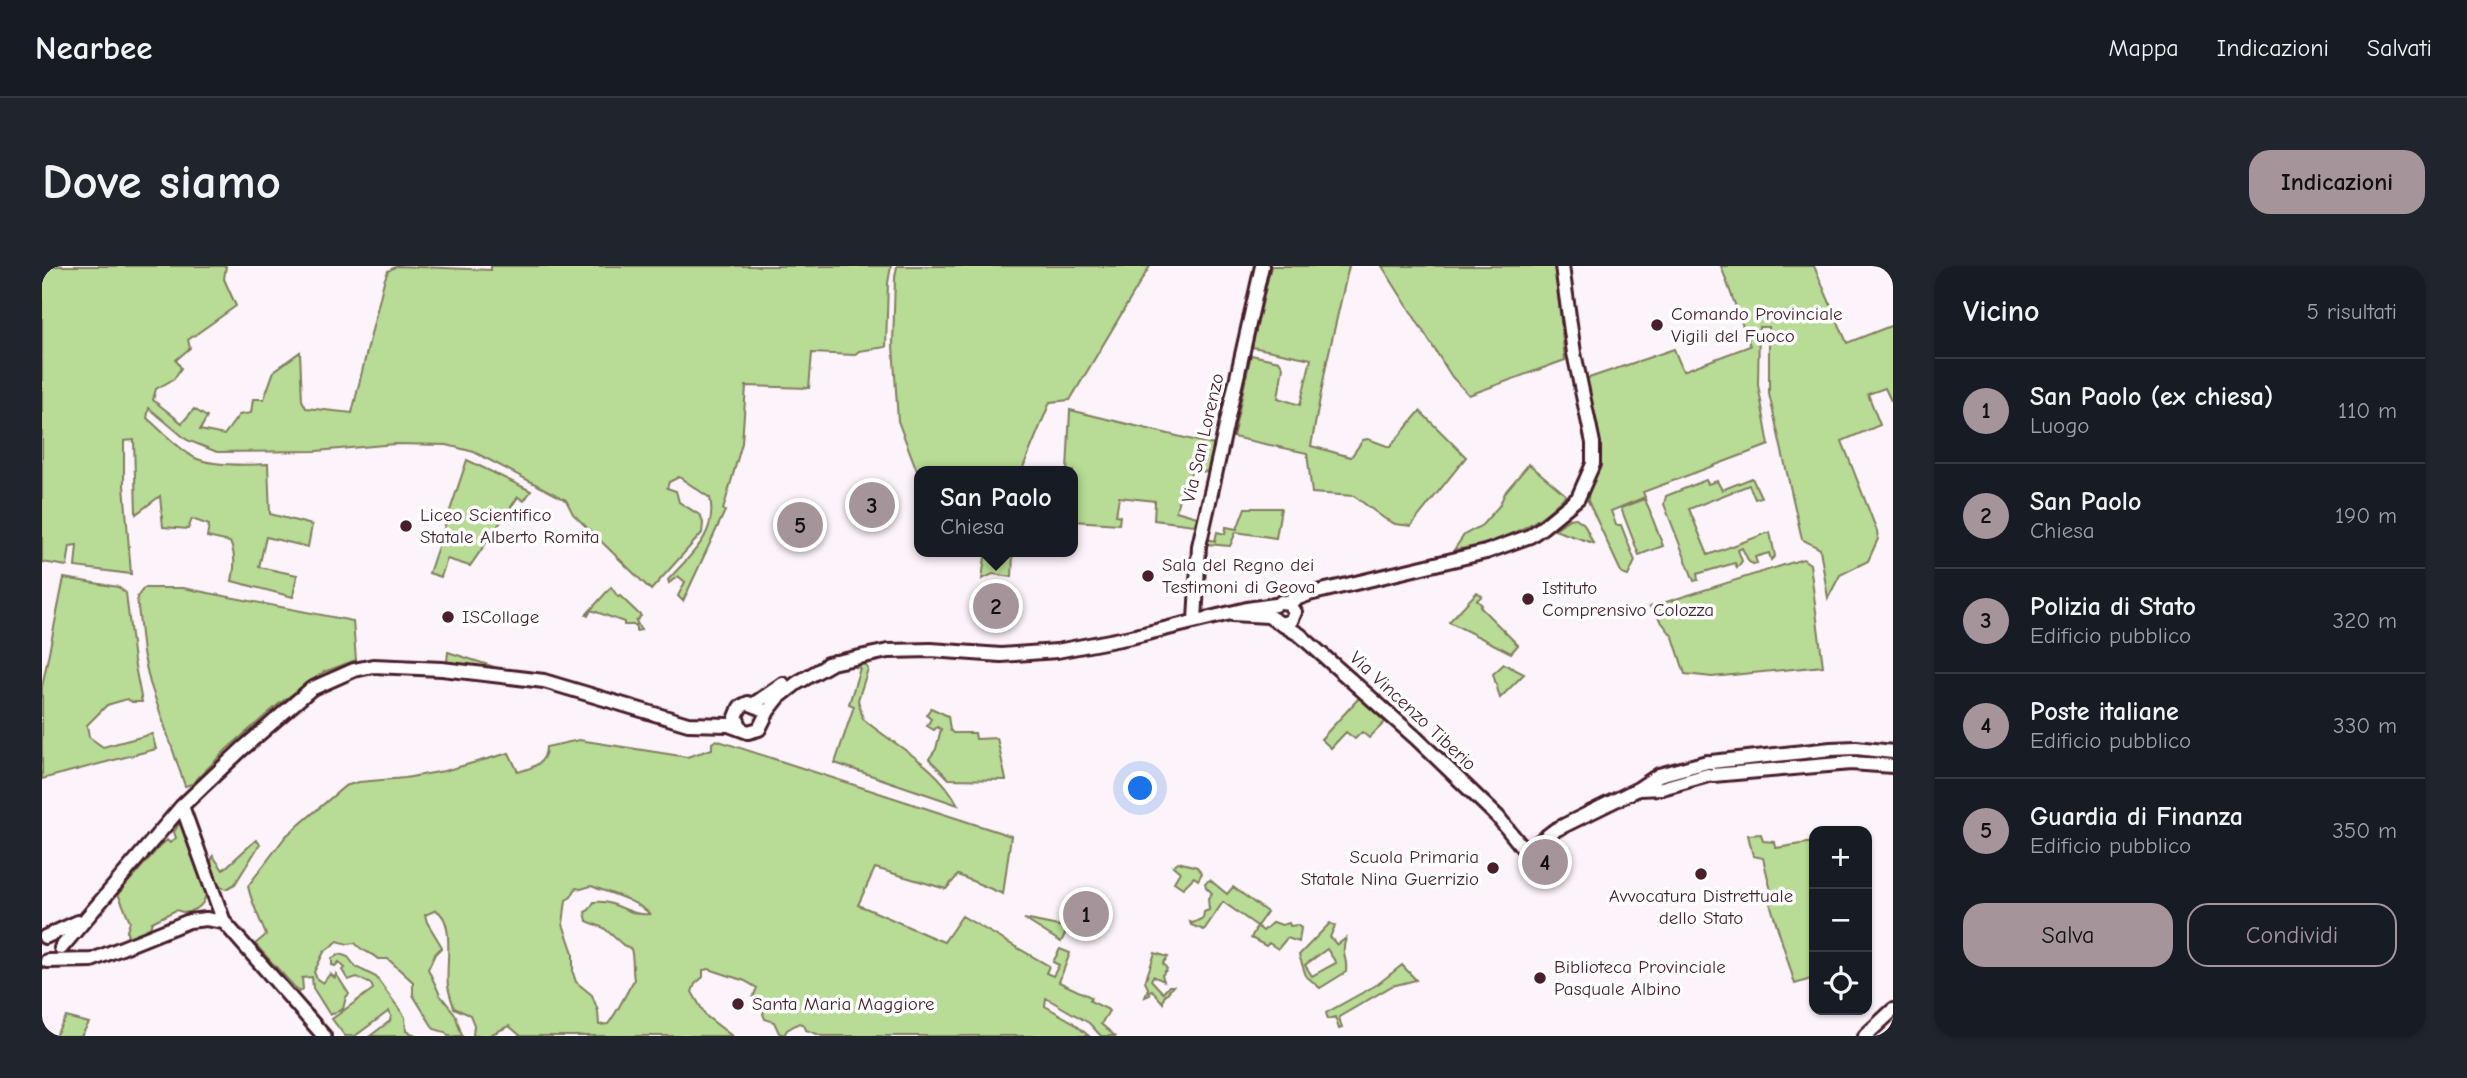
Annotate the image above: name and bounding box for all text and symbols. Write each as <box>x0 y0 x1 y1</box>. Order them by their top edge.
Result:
text: Nearbee <box>35 29 153 67</box>
text: Mappa <box>2108 34 2179 62</box>
text: Indicazioni <box>2217 34 2329 62</box>
text: Salvati <box>2367 34 2432 62</box>
button: Indicazioni <box>2249 150 2425 214</box>
text: Dove siamo <box>42 154 281 210</box>
text: Vicino <box>1963 294 2040 329</box>
text: 5 risultati <box>2307 298 2397 325</box>
place label: Comando Provinciale Vigili del Fuoco <box>1671 303 1843 347</box>
marker: Comando Provinciale Vigili del Fuoco <box>1649 317 1665 333</box>
street label: Via San Lorenzo <box>1177 371 1229 505</box>
text: San Paolo (ex chiesa) <box>2030 382 2273 412</box>
text: 1 <box>1981 397 1991 424</box>
text: 110 m <box>2338 397 2397 424</box>
text: Luogo <box>2030 412 2090 439</box>
popup <box>914 466 1078 557</box>
pin: 3 <box>849 479 895 531</box>
text: San Paolo <box>940 483 1052 513</box>
text: San Paolo <box>2030 487 2141 517</box>
pin: 5 <box>777 499 823 551</box>
text: 2 <box>1980 502 1992 529</box>
text: 190 m <box>2335 502 2397 529</box>
place label: Liceo Scientifico Statale Alberto Romita <box>420 504 599 548</box>
text: Chiesa <box>940 513 1005 540</box>
text: Chiesa <box>2030 517 2095 544</box>
marker: Liceo Scientifico Statale Alberto Romita <box>398 518 414 534</box>
place label: Sala del Regno dei Testimoni di Geova <box>1162 554 1316 598</box>
marker: Sala del Regno dei Testimoni di Geova <box>1140 568 1156 584</box>
place label: Istituto Comprensivo Colozza <box>1542 577 1714 621</box>
pin: 2 <box>973 580 1019 632</box>
marker: Istituto Comprensivo Colozza <box>1520 591 1536 607</box>
text: Polizia di Stato <box>2030 592 2196 622</box>
place label: ISCollage <box>462 606 539 628</box>
text: 3 <box>1980 607 1992 634</box>
text: 320 m <box>2333 607 2397 634</box>
marker: ISCollage <box>440 609 456 625</box>
text: Edificio pubblico <box>2030 622 2191 649</box>
street label: Via Vincenzo Tiberio <box>1345 647 1481 775</box>
text: Poste italiane <box>2030 697 2179 727</box>
text: 4 <box>1981 712 1991 739</box>
text: 330 m <box>2333 712 2397 739</box>
text: Edificio pubblico <box>2030 727 2191 754</box>
your location <box>1123 771 1157 805</box>
text: Guardia di Finanza <box>2030 802 2243 832</box>
text: 5 <box>1980 817 1992 844</box>
text: 350 m <box>2332 817 2397 844</box>
map controls <box>1809 826 1872 1015</box>
button: + <box>1809 826 1872 889</box>
text: Edificio pubblico <box>2030 832 2191 859</box>
pin: 4 <box>1522 836 1568 888</box>
place label: Scuola Primaria Statale Nina Guerrizio <box>1301 846 1479 890</box>
marker: Scuola Primaria Statale Nina Guerrizio <box>1485 860 1501 876</box>
marker: Avvocatura Distrettuale dello Stato <box>1693 866 1709 882</box>
place label: Avvocatura Distrettuale dello Stato <box>1609 885 1793 929</box>
pin: 1 <box>1063 888 1109 940</box>
button: − <box>1809 889 1872 952</box>
button: Salva <box>1963 903 2173 967</box>
button: Condividi <box>2187 903 2397 967</box>
button: locate <box>1809 952 1872 1015</box>
place label: Biblioteca Provinciale Pasquale Albino <box>1554 956 1726 1000</box>
marker: Biblioteca Provinciale Pasquale Albino <box>1532 970 1548 986</box>
place label: Santa Maria Maggiore <box>752 993 935 1015</box>
marker: Santa Maria Maggiore <box>730 996 746 1012</box>

